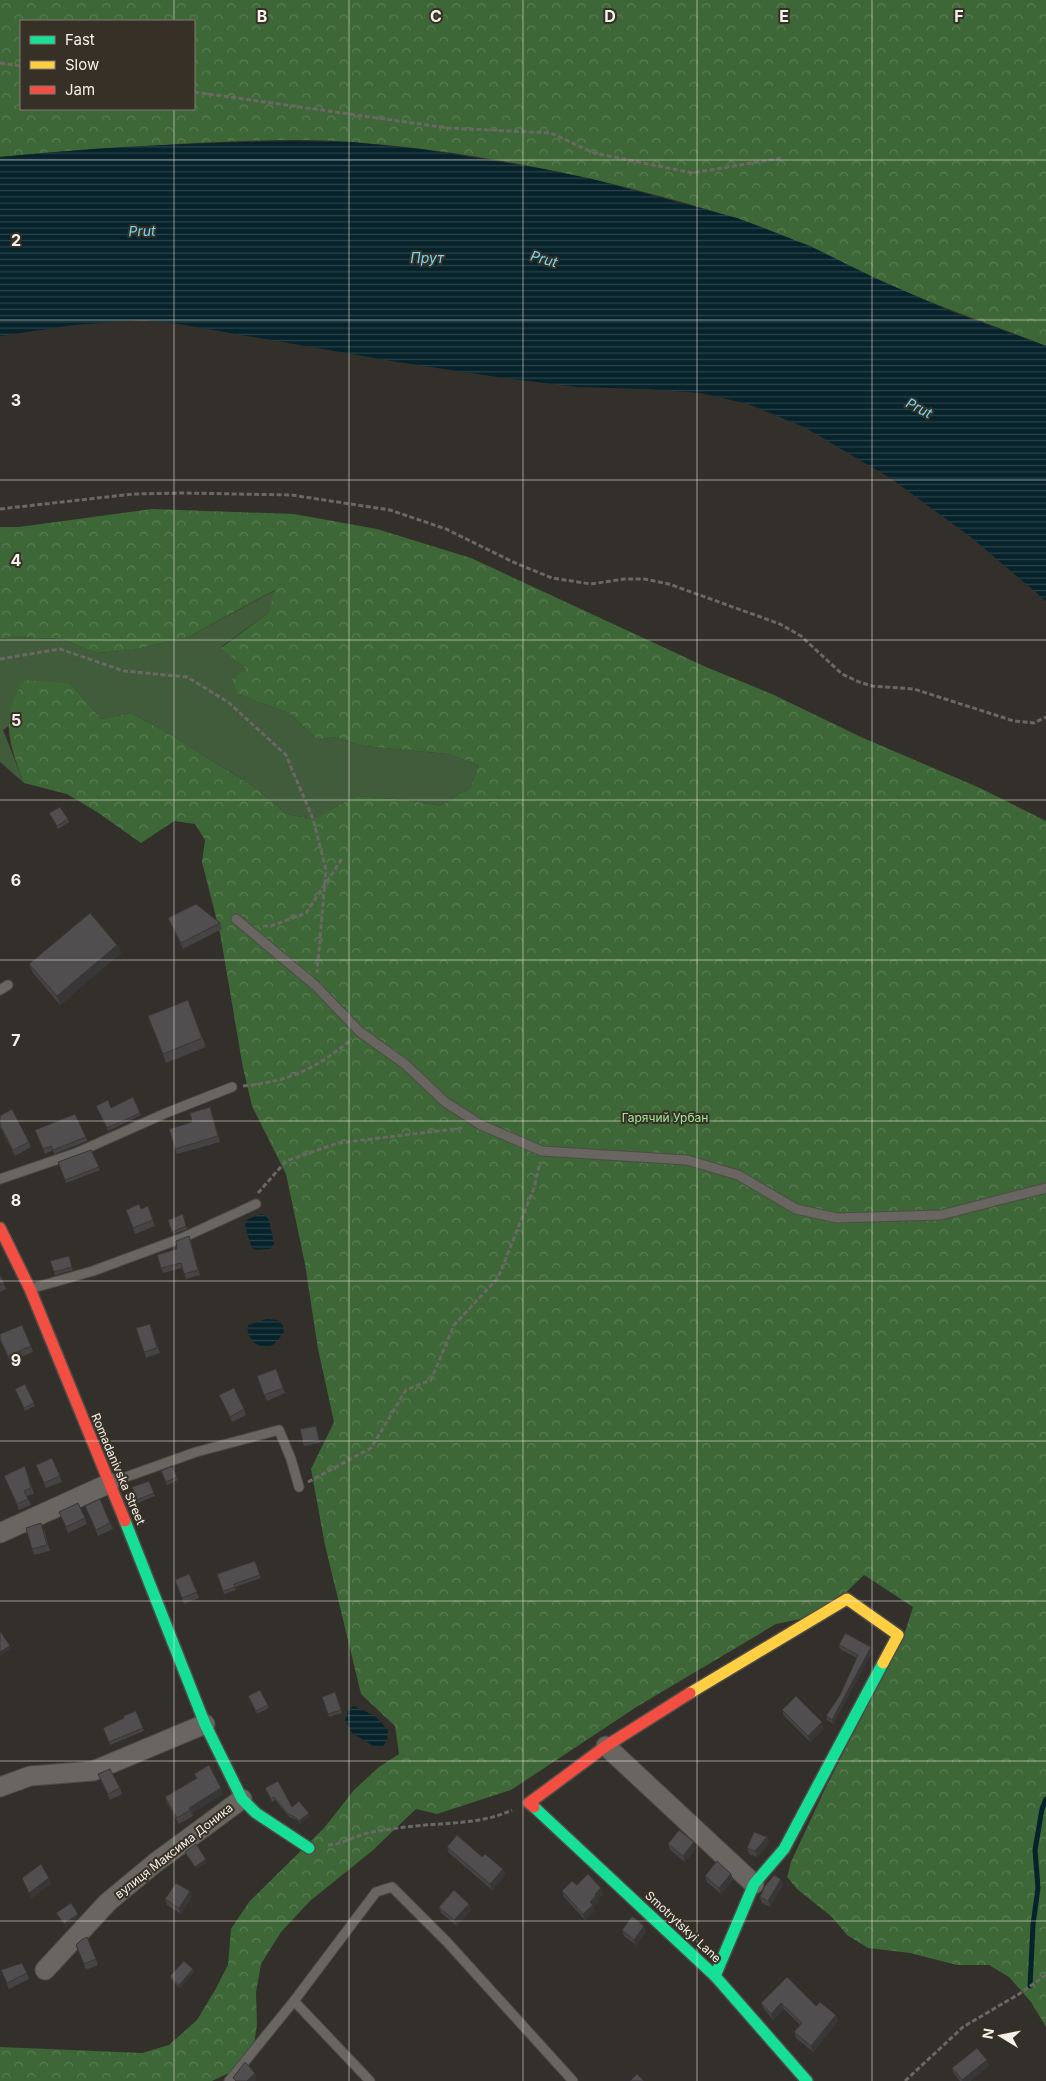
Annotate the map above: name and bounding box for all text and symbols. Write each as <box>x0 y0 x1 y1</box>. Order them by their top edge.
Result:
text: B <box>257 6 267 26</box>
text: C <box>430 6 442 26</box>
text: D <box>604 6 616 26</box>
text: E <box>779 6 789 26</box>
text: F <box>954 6 964 26</box>
legend <box>20 20 195 110</box>
text: Fast <box>65 30 95 49</box>
text: Slow <box>65 55 99 74</box>
text: Jam <box>65 80 95 99</box>
water label: Prut <box>128 222 156 239</box>
text: 2 <box>11 230 21 250</box>
water label: Prut <box>529 247 560 271</box>
water label: Прут <box>410 249 445 266</box>
text: 3 <box>11 390 21 410</box>
water label: Prut <box>903 394 936 421</box>
text: 4 <box>11 550 22 570</box>
text: 5 <box>11 710 21 730</box>
text: 6 <box>11 870 21 890</box>
text: 7 <box>11 1030 21 1050</box>
park label: Гарячий Урбан <box>622 1110 708 1125</box>
text: 8 <box>11 1190 21 1210</box>
text: 9 <box>11 1350 21 1370</box>
street label: Romadanivska Street <box>88 1411 149 1527</box>
street label: вулиця Максима Доника <box>112 1800 236 1901</box>
street label: Smotrytskyi Lane <box>642 1888 724 1966</box>
north arrow <box>976 2011 1026 2061</box>
text: N <box>978 2027 997 2040</box>

